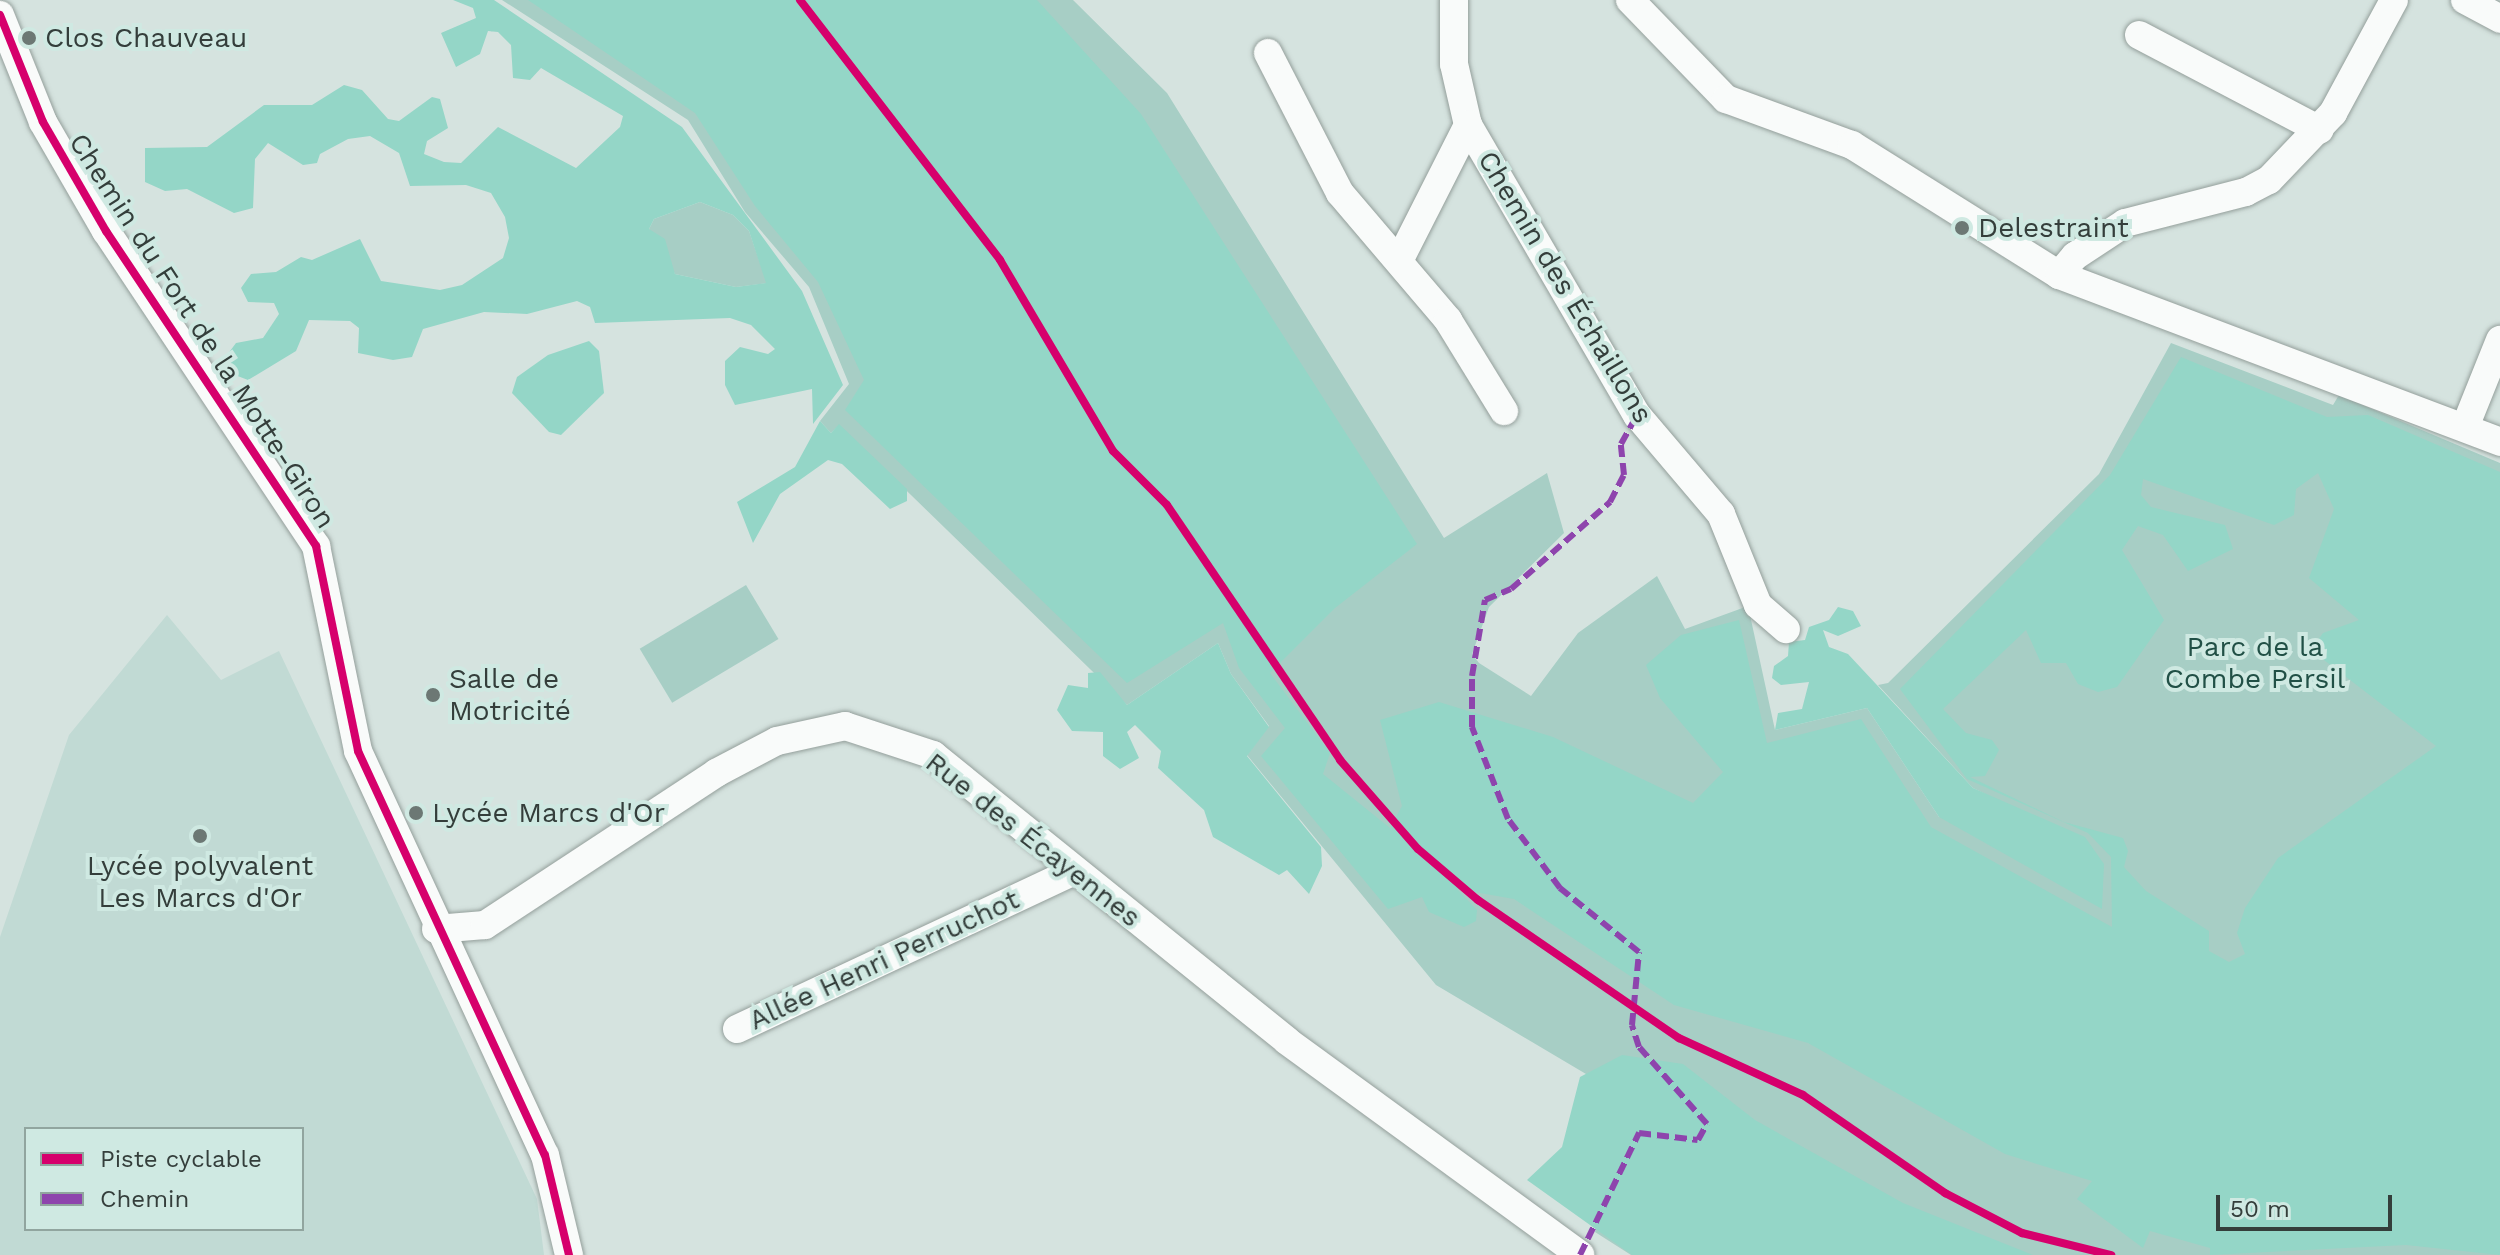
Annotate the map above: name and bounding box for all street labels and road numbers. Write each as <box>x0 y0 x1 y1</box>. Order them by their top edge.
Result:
street label: Chemin du Fort de la Motte-Giron <box>61 127 343 535</box>
street label: Chemin des Échaillons <box>1470 145 1660 429</box>
street label: Rue des Écayennes <box>919 746 1147 934</box>
street label: Allée Henri Perruchot <box>744 883 1024 1037</box>

